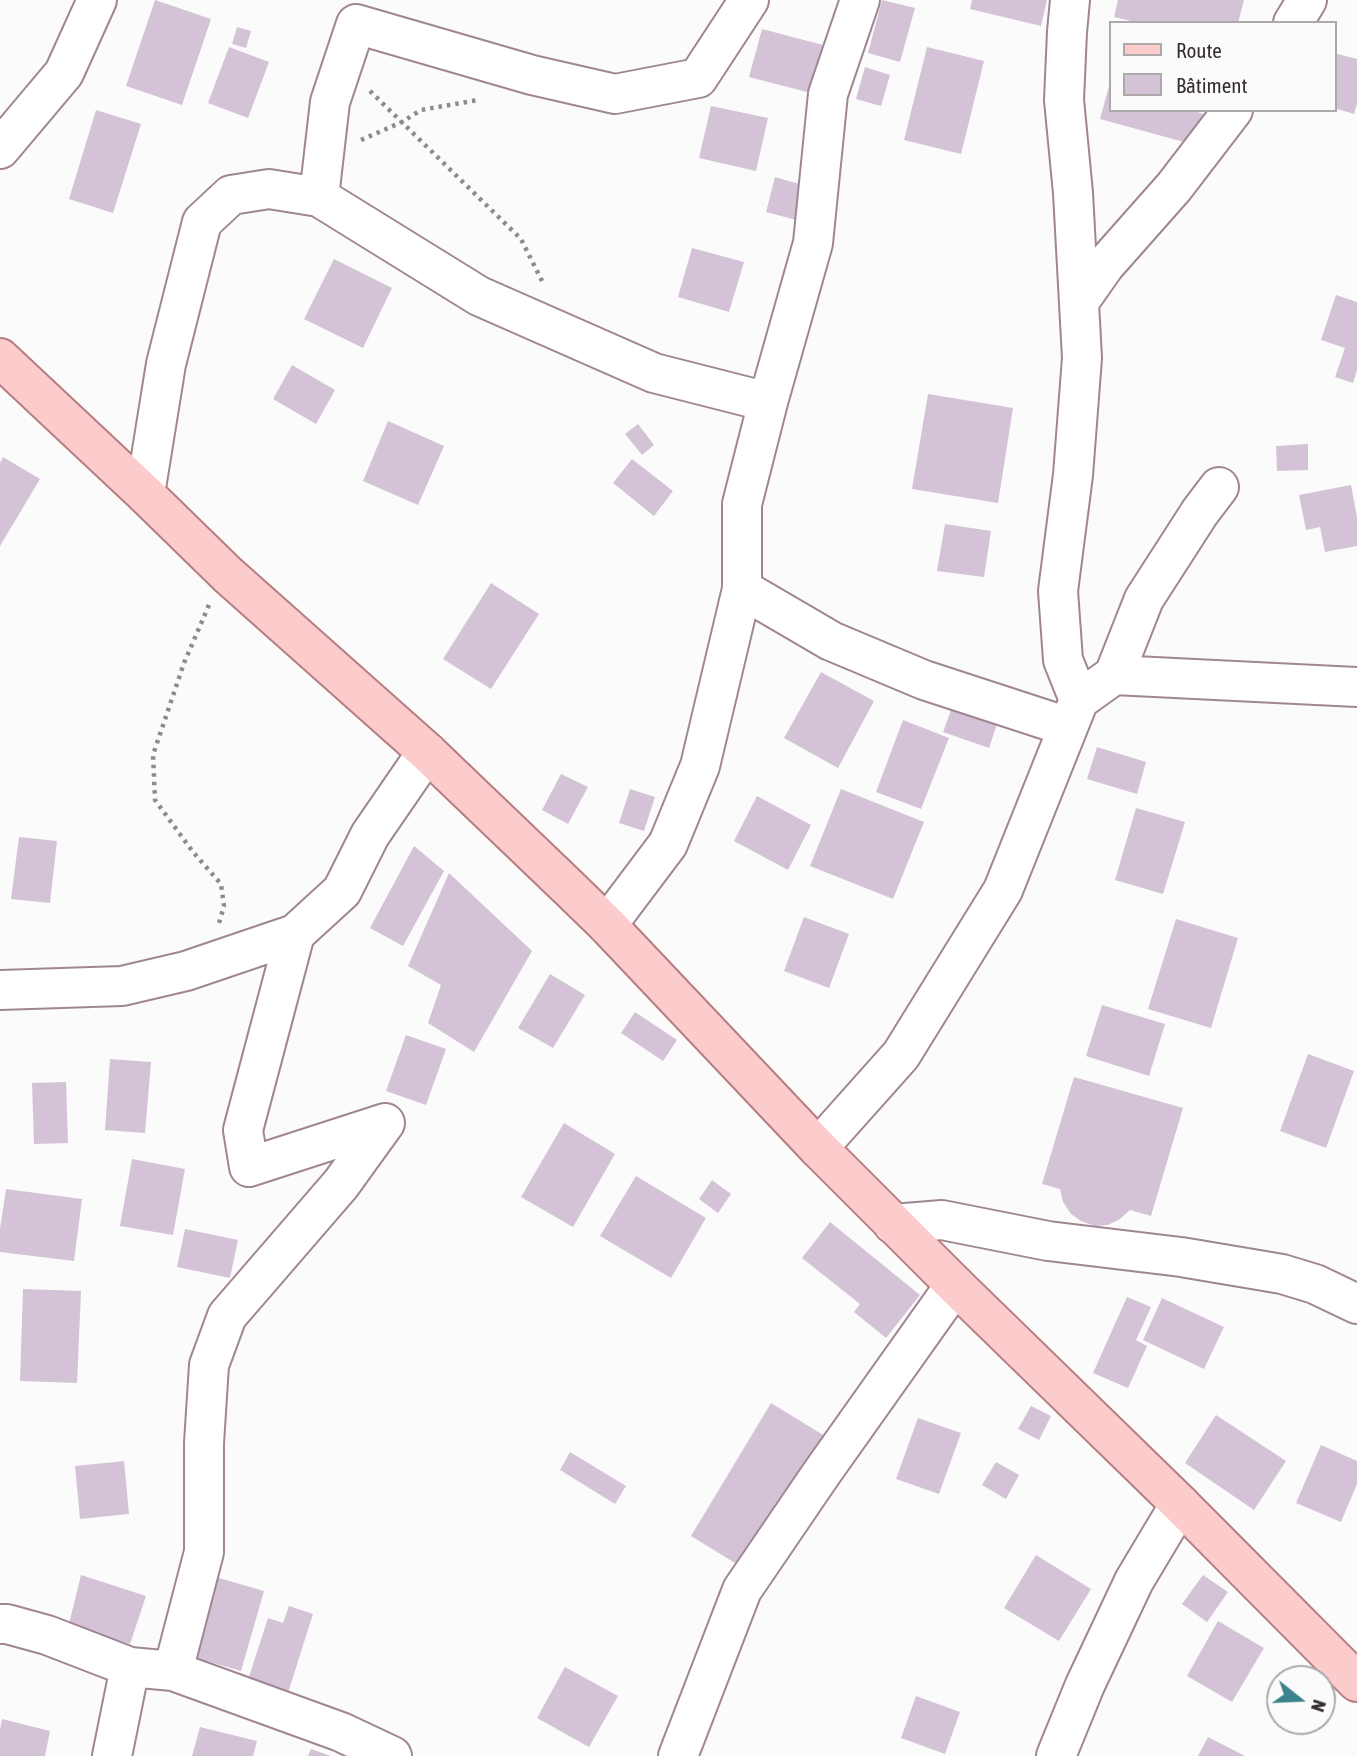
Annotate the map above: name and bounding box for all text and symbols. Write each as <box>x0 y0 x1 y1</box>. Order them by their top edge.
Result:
legend <box>1108 21 1336 112</box>
text: Route <box>1176 38 1222 62</box>
text: Bâtiment <box>1176 73 1247 97</box>
north arrow <box>1266 1665 1336 1735</box>
text: N <box>1307 1697 1331 1715</box>

